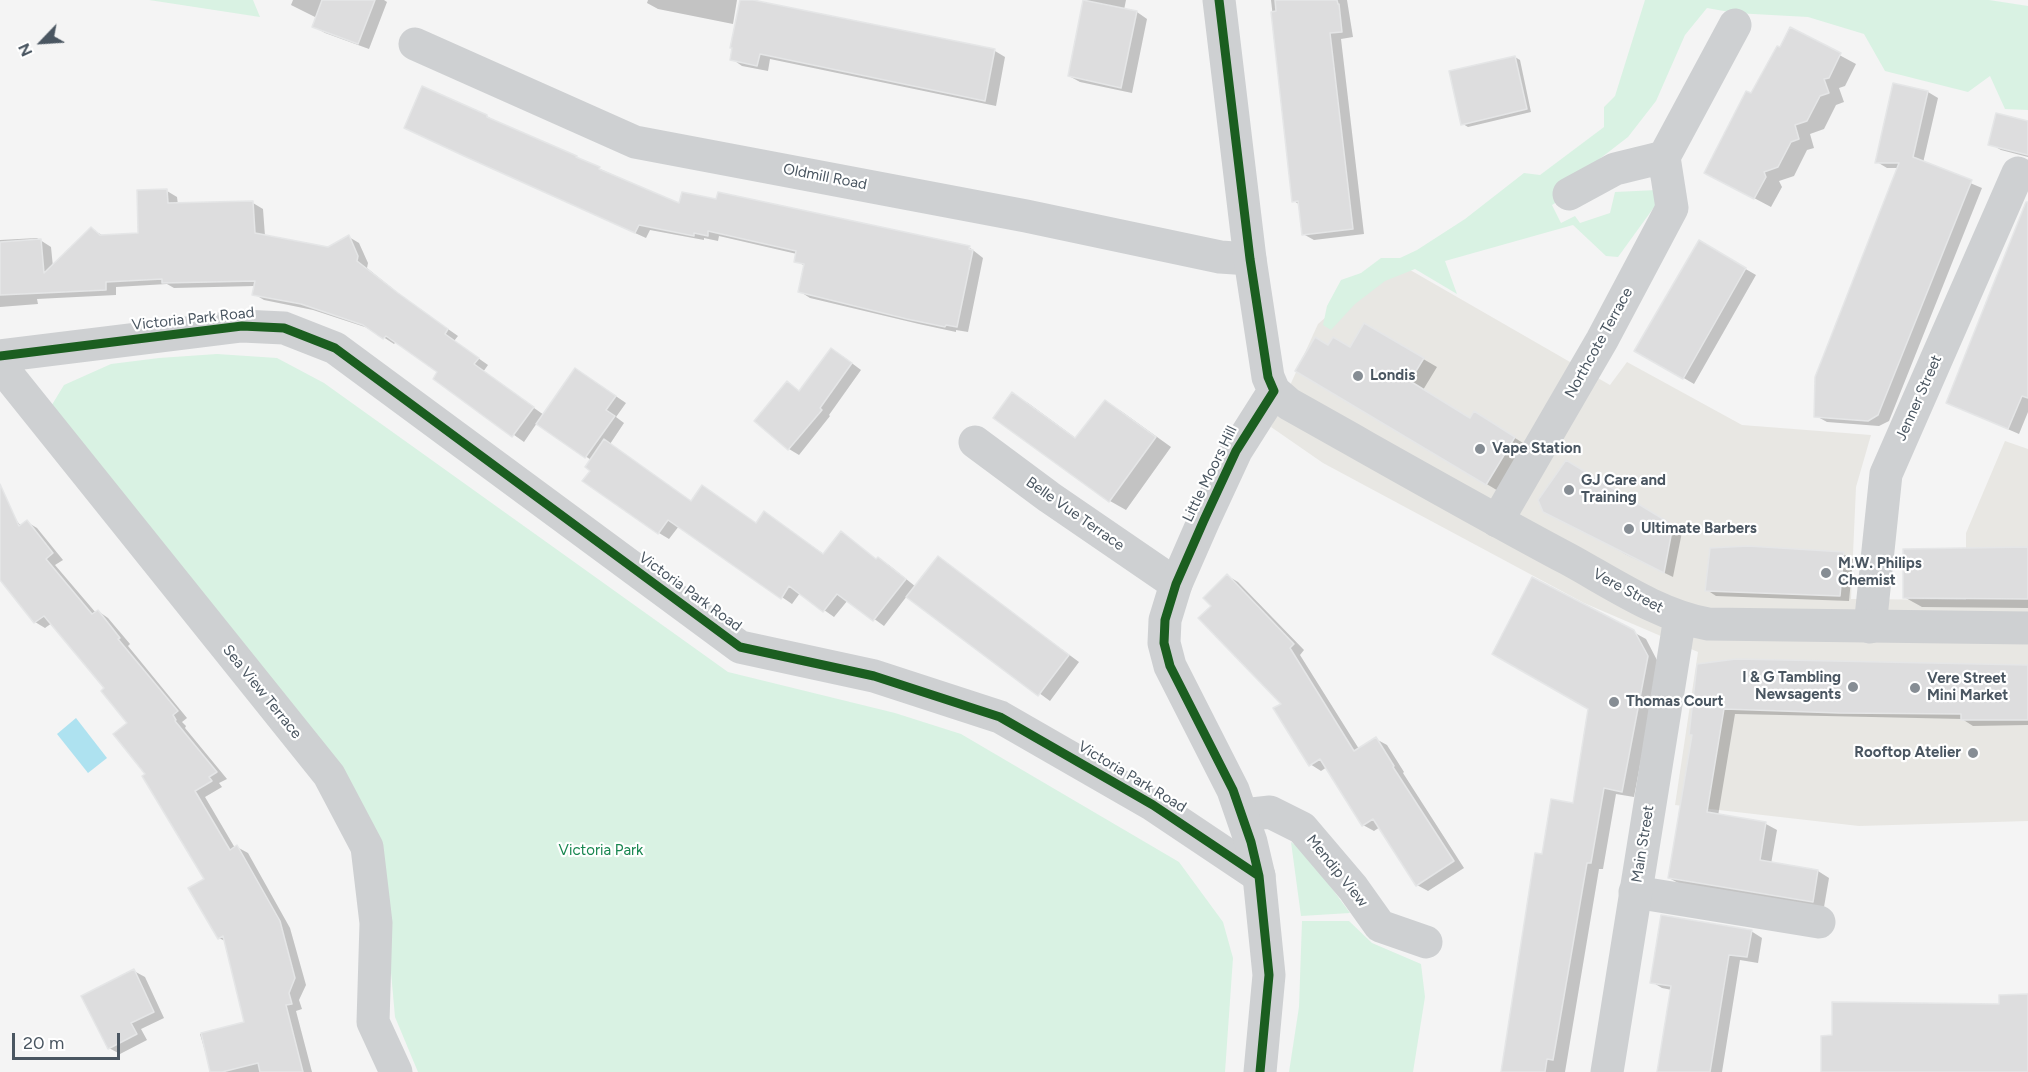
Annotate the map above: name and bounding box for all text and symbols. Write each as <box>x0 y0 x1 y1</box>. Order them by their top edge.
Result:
north arrow <box>12 12 72 72</box>
text: N <box>14 40 36 59</box>
street label: Oldmill Road <box>782 160 868 194</box>
street label: Northcote Terrace <box>1561 285 1637 401</box>
street label: Victoria Park Road <box>131 304 255 334</box>
street label: Jenner Street <box>1892 352 1946 444</box>
place label: Londis <box>1370 367 1415 385</box>
marker: Londis <box>1351 369 1365 383</box>
street label: Little Moors Hill <box>1179 423 1241 525</box>
place label: Vape Station <box>1492 440 1581 458</box>
marker: Vape Station <box>1473 442 1487 456</box>
place label: GJ Care and Training <box>1581 472 1666 507</box>
street label: Belle Vue Terrace <box>1022 473 1128 555</box>
marker: GJ Care and Training <box>1562 483 1576 497</box>
place label: Ultimate Barbers <box>1641 520 1757 538</box>
marker: Ultimate Barbers <box>1622 522 1636 536</box>
street label: Victoria Park Road <box>635 549 745 635</box>
place label: M.W. Philips Chemist <box>1838 555 1922 590</box>
street label: Vere Street <box>1590 565 1666 617</box>
marker: M.W. Philips Chemist <box>1819 566 1833 580</box>
street label: Sea View Terrace <box>219 641 305 743</box>
place label: I & G Tambling Newsagents <box>1742 669 1841 704</box>
place label: Vere Street Mini Market <box>1927 670 2008 705</box>
marker: I & G Tambling Newsagents <box>1846 680 1860 694</box>
marker: Vere Street Mini Market <box>1908 681 1922 695</box>
place label: Thomas Court <box>1626 693 1723 711</box>
marker: Thomas Court <box>1607 695 1621 709</box>
street label: Victoria Park Road <box>1075 738 1189 816</box>
place label: Rooftop Atelier <box>1854 744 1961 762</box>
marker: Rooftop Atelier <box>1966 746 1980 760</box>
street label: Main Street <box>1628 804 1658 884</box>
street label: Mendip View <box>1302 831 1372 911</box>
park label: Victoria Park <box>559 842 643 860</box>
scale bar <box>15 1021 123 1059</box>
text: 20 m <box>23 1032 64 1054</box>

